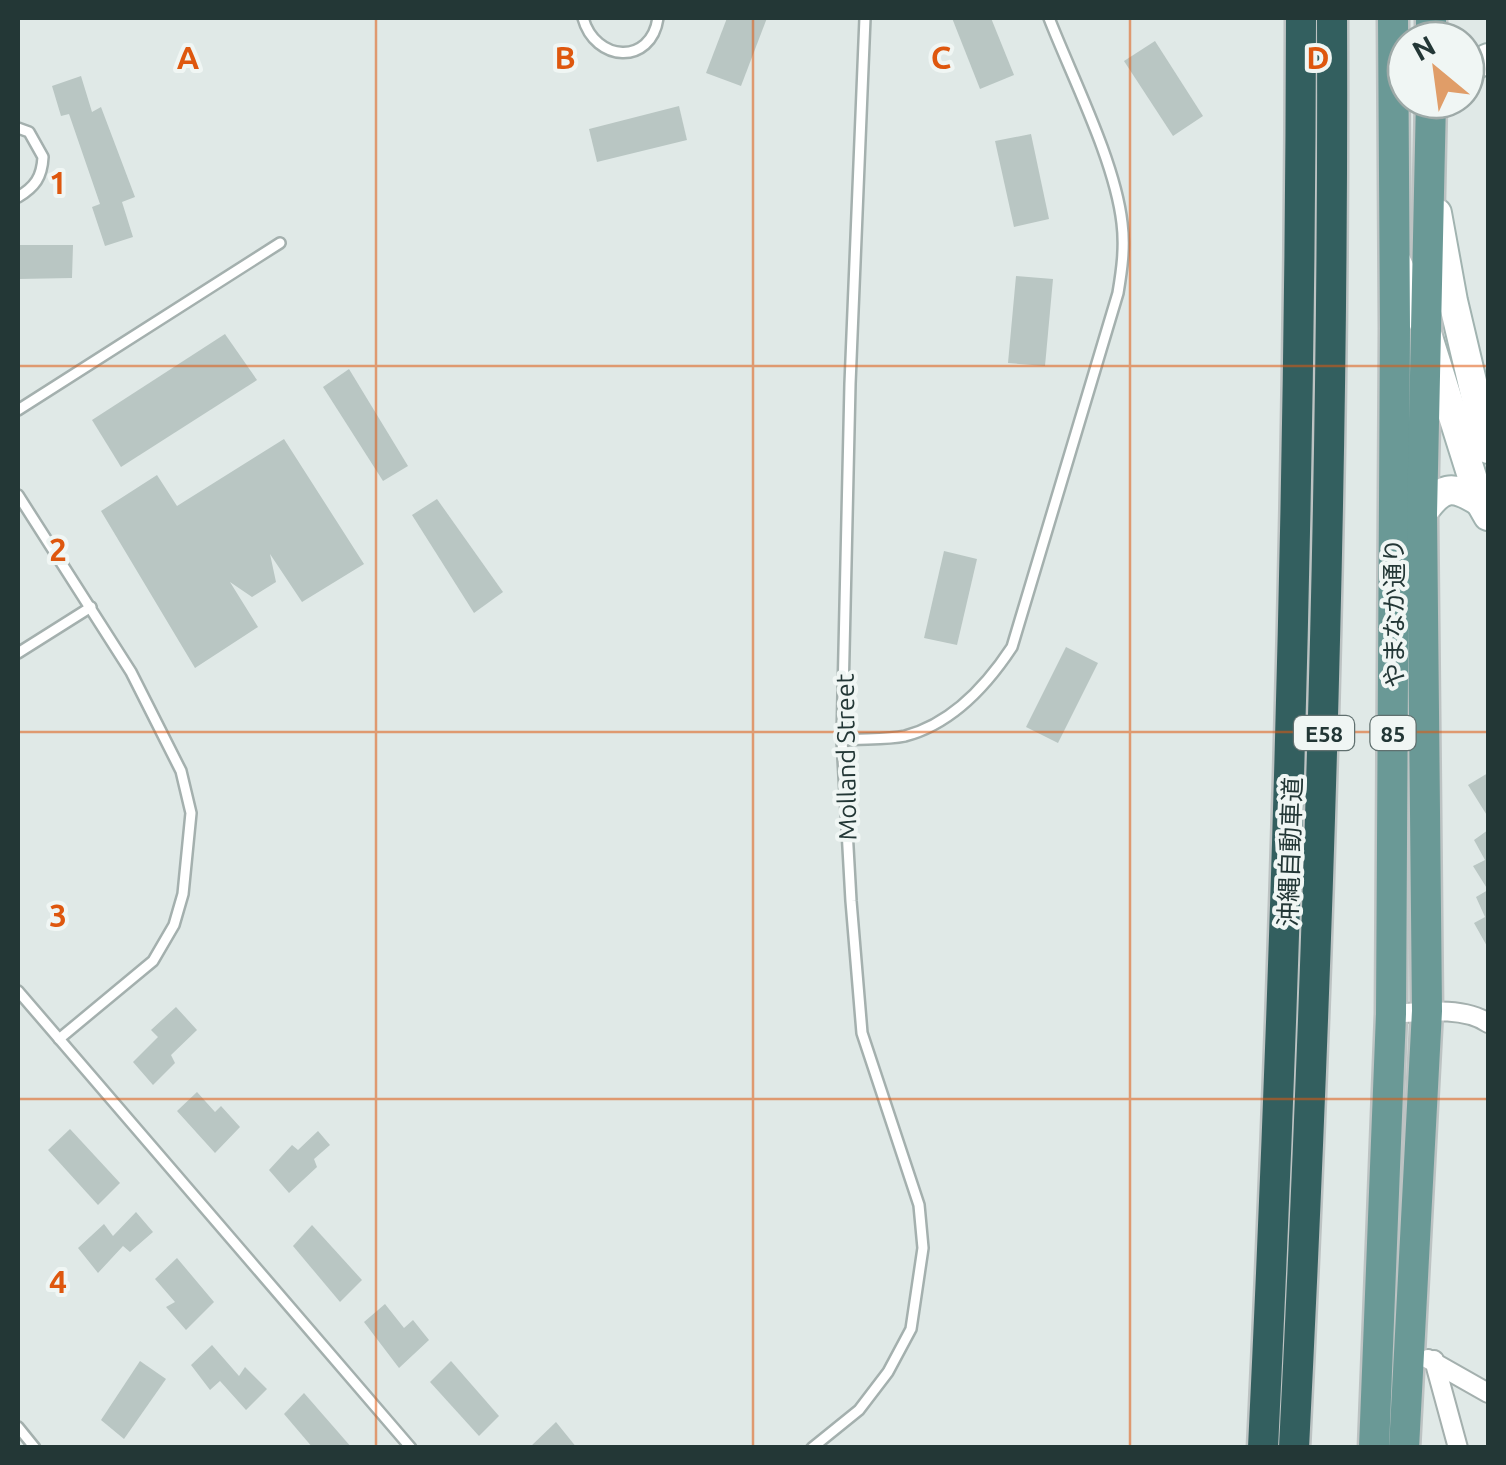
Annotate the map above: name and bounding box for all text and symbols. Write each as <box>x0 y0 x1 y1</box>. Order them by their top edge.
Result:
north arrow <box>1386 20 1486 120</box>
text: N <box>1407 29 1440 66</box>
text: A <box>177 39 200 75</box>
text: B <box>554 39 576 75</box>
text: C <box>931 39 951 75</box>
text: D <box>1306 39 1330 75</box>
text: 1 <box>49 164 67 200</box>
text: 2 <box>49 531 67 567</box>
street label: やまなか通り <box>1380 538 1408 688</box>
street label: Molland Street <box>831 673 861 841</box>
road number: E58 <box>1294 716 1354 750</box>
road number: 85 <box>1370 716 1416 750</box>
street label: 沖縄自動車道 <box>1273 777 1307 927</box>
text: 3 <box>49 897 67 933</box>
text: 4 <box>49 1263 67 1299</box>

